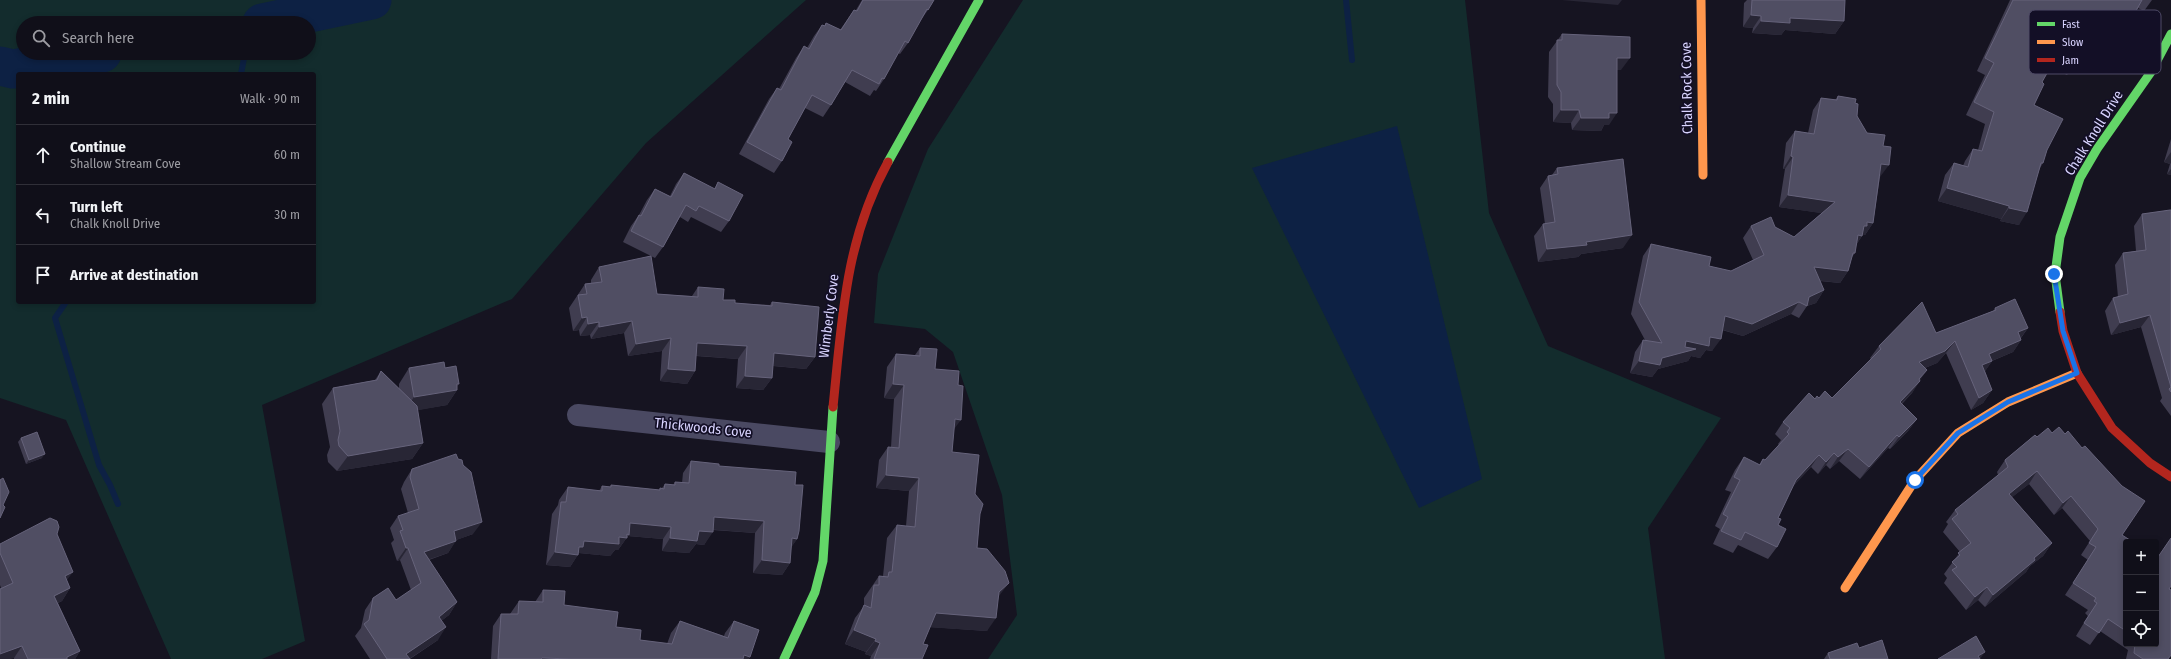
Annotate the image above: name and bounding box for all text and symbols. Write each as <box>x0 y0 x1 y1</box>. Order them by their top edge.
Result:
legend <box>2029 10 2161 74</box>
search box <box>16 16 316 60</box>
text: Fast <box>2062 18 2080 31</box>
icon: search <box>30 27 52 49</box>
text: Search here <box>62 29 134 47</box>
text: Slow <box>2062 36 2083 49</box>
street label: Chalk Rock Cove <box>1678 42 1696 134</box>
text: Jam <box>2062 54 2079 67</box>
street label: Chalk Knoll Drive <box>2061 87 2127 179</box>
text: 2 min <box>32 88 70 109</box>
text: Walk · 90 m <box>240 91 300 106</box>
text: Continue <box>70 138 126 156</box>
icon: ahead <box>32 144 54 166</box>
text: 60 m <box>274 147 300 162</box>
text: Shallow Stream Cove <box>70 156 181 171</box>
text: Turn left <box>70 198 123 216</box>
icon: left <box>32 204 54 226</box>
text: 30 m <box>274 207 300 222</box>
text: Chalk Knoll Drive <box>70 216 160 231</box>
icon: arrive <box>32 264 54 286</box>
route end <box>2045 265 2063 283</box>
text: Arrive at destination <box>70 266 198 284</box>
street label: Wimberly Cove <box>815 273 843 359</box>
street label: Thickwoods Cove <box>653 414 753 442</box>
route start <box>1906 471 1924 489</box>
map controls <box>2123 539 2159 647</box>
button: + <box>2123 539 2159 575</box>
button: − <box>2123 575 2159 611</box>
button: locate <box>2123 611 2159 647</box>

